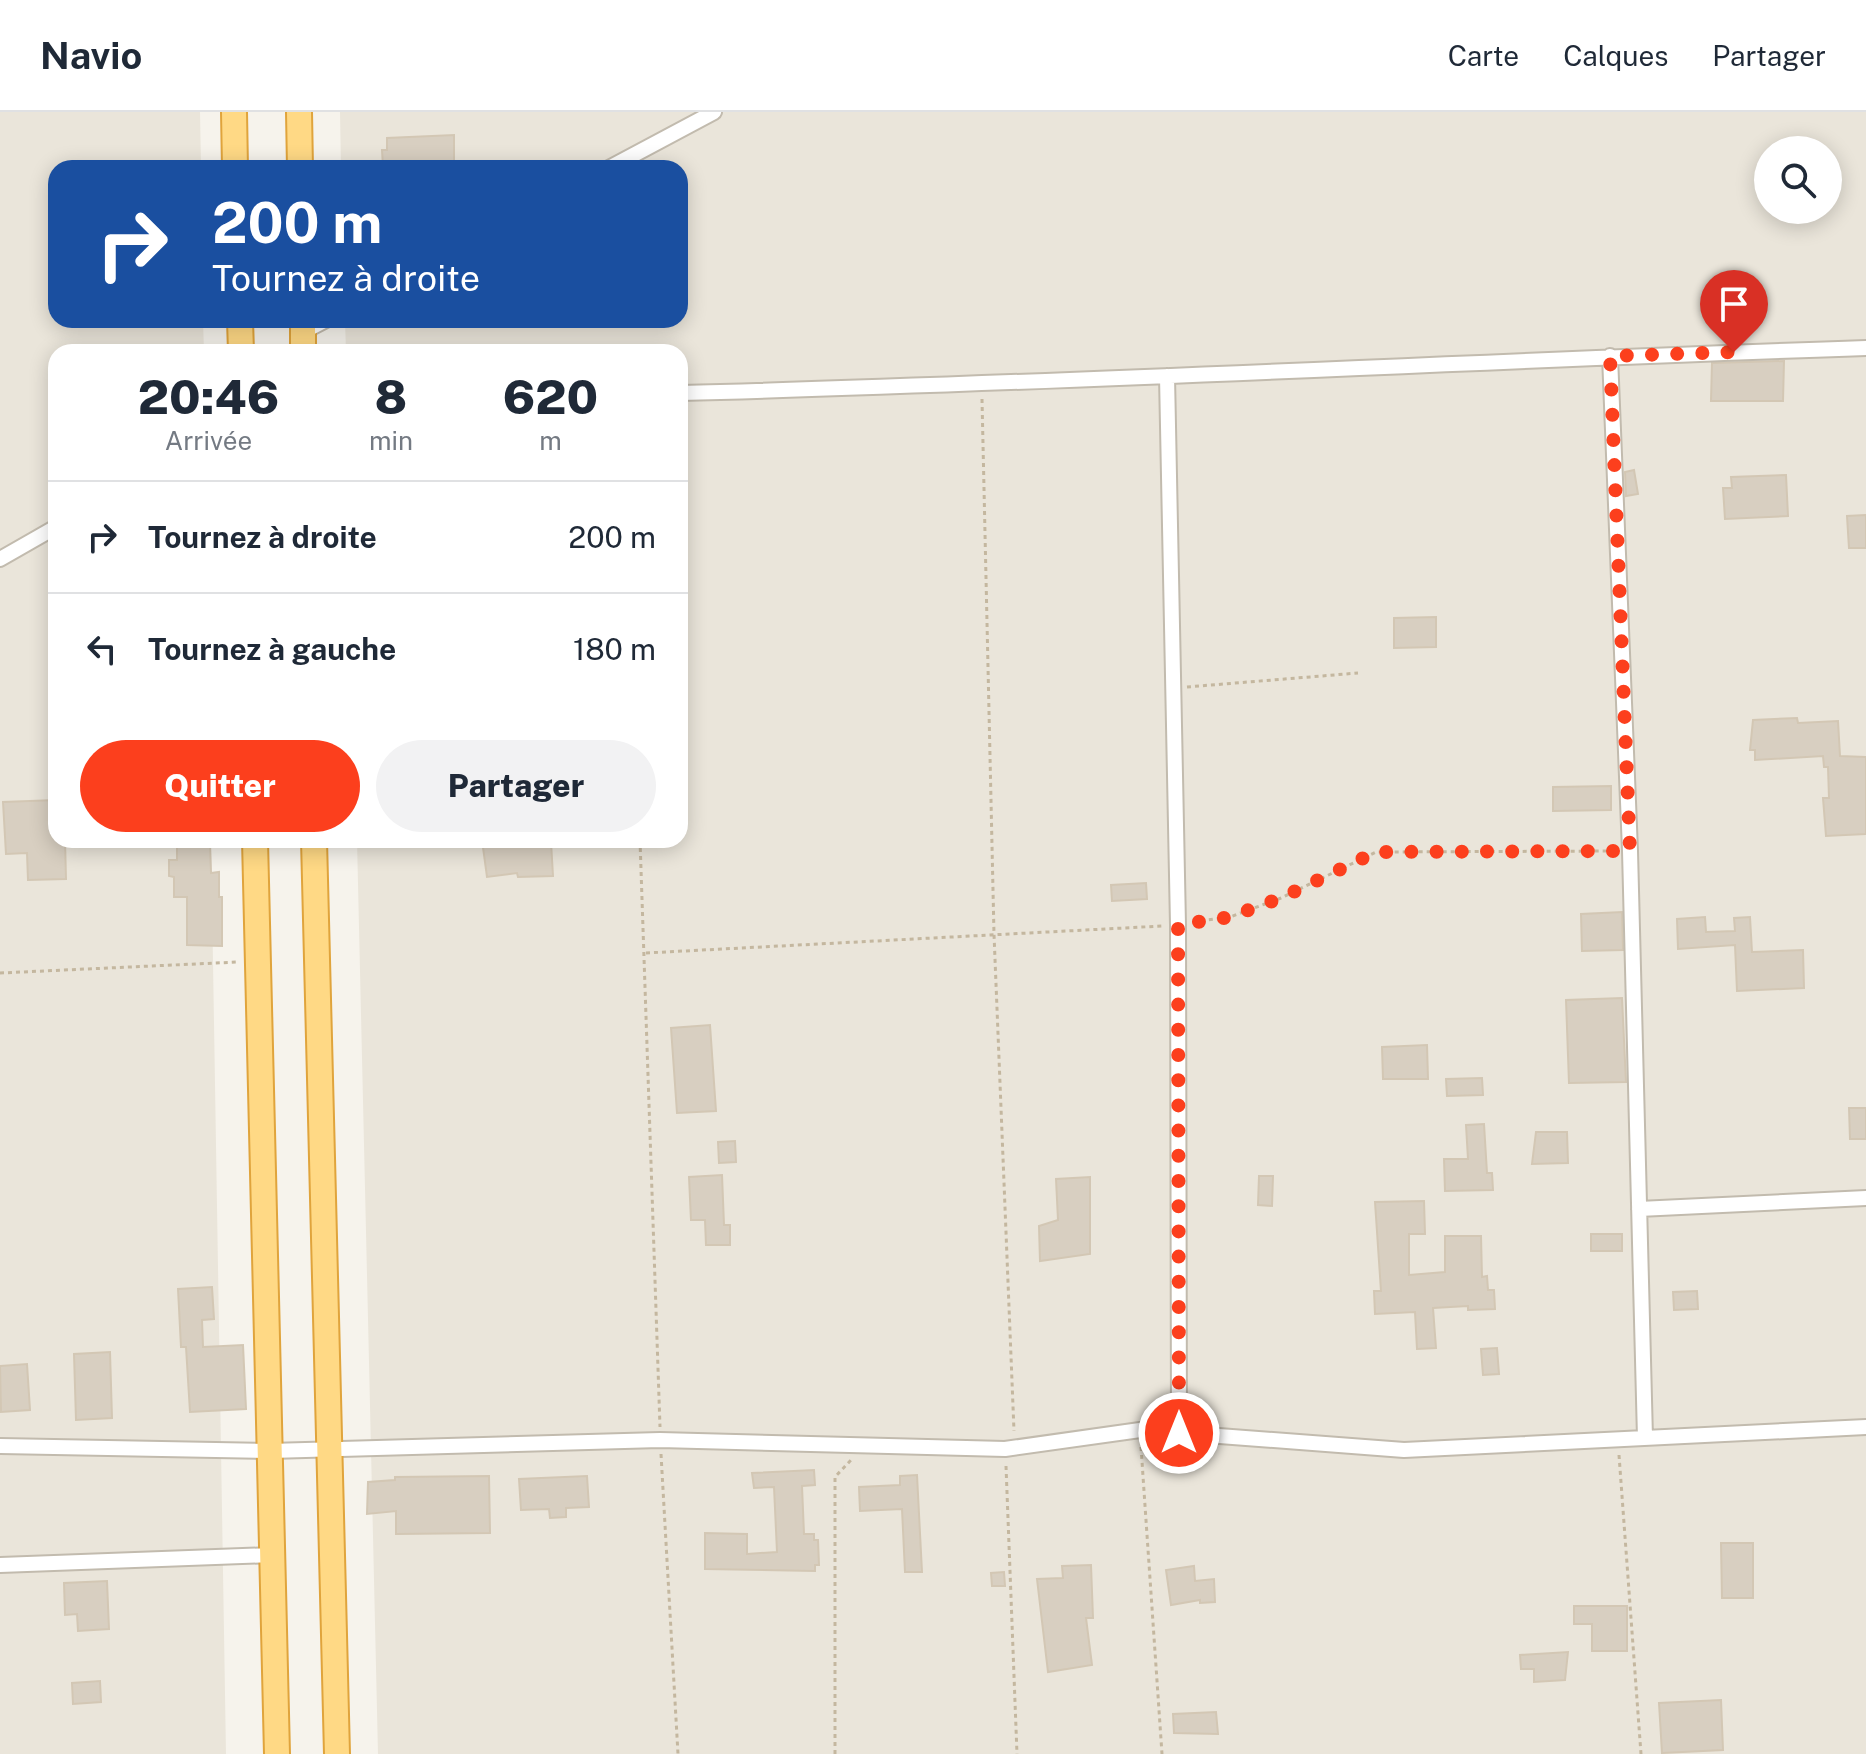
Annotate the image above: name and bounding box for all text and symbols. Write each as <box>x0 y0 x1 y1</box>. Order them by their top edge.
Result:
text: Navio <box>40 33 142 78</box>
text: Carte <box>1448 39 1519 72</box>
text: Calques <box>1563 39 1668 72</box>
text: Partager <box>1712 39 1826 72</box>
map controls <box>1754 136 1842 224</box>
button: search <box>1754 136 1842 224</box>
text: 200 m <box>212 190 382 256</box>
icon: right <box>80 192 184 296</box>
text: Tournez à droite <box>212 257 480 299</box>
pin <box>1700 270 1768 352</box>
icon: arrive <box>1712 282 1756 326</box>
text: 20:46 <box>138 368 279 425</box>
text: 8 <box>375 368 407 425</box>
text: 620 <box>503 368 598 425</box>
text: Arrivée <box>165 425 252 456</box>
text: min <box>369 425 413 456</box>
text: m <box>539 425 562 456</box>
icon: right <box>80 515 124 559</box>
text: Tournez à droite <box>148 519 377 555</box>
text: 200 m <box>568 519 656 555</box>
icon: left <box>80 627 124 671</box>
text: Tournez à gauche <box>148 631 396 667</box>
text: 180 m <box>573 631 656 667</box>
button: Quitter <box>80 740 360 832</box>
button: Partager <box>376 740 656 832</box>
position arrow <box>1137 1391 1221 1475</box>

